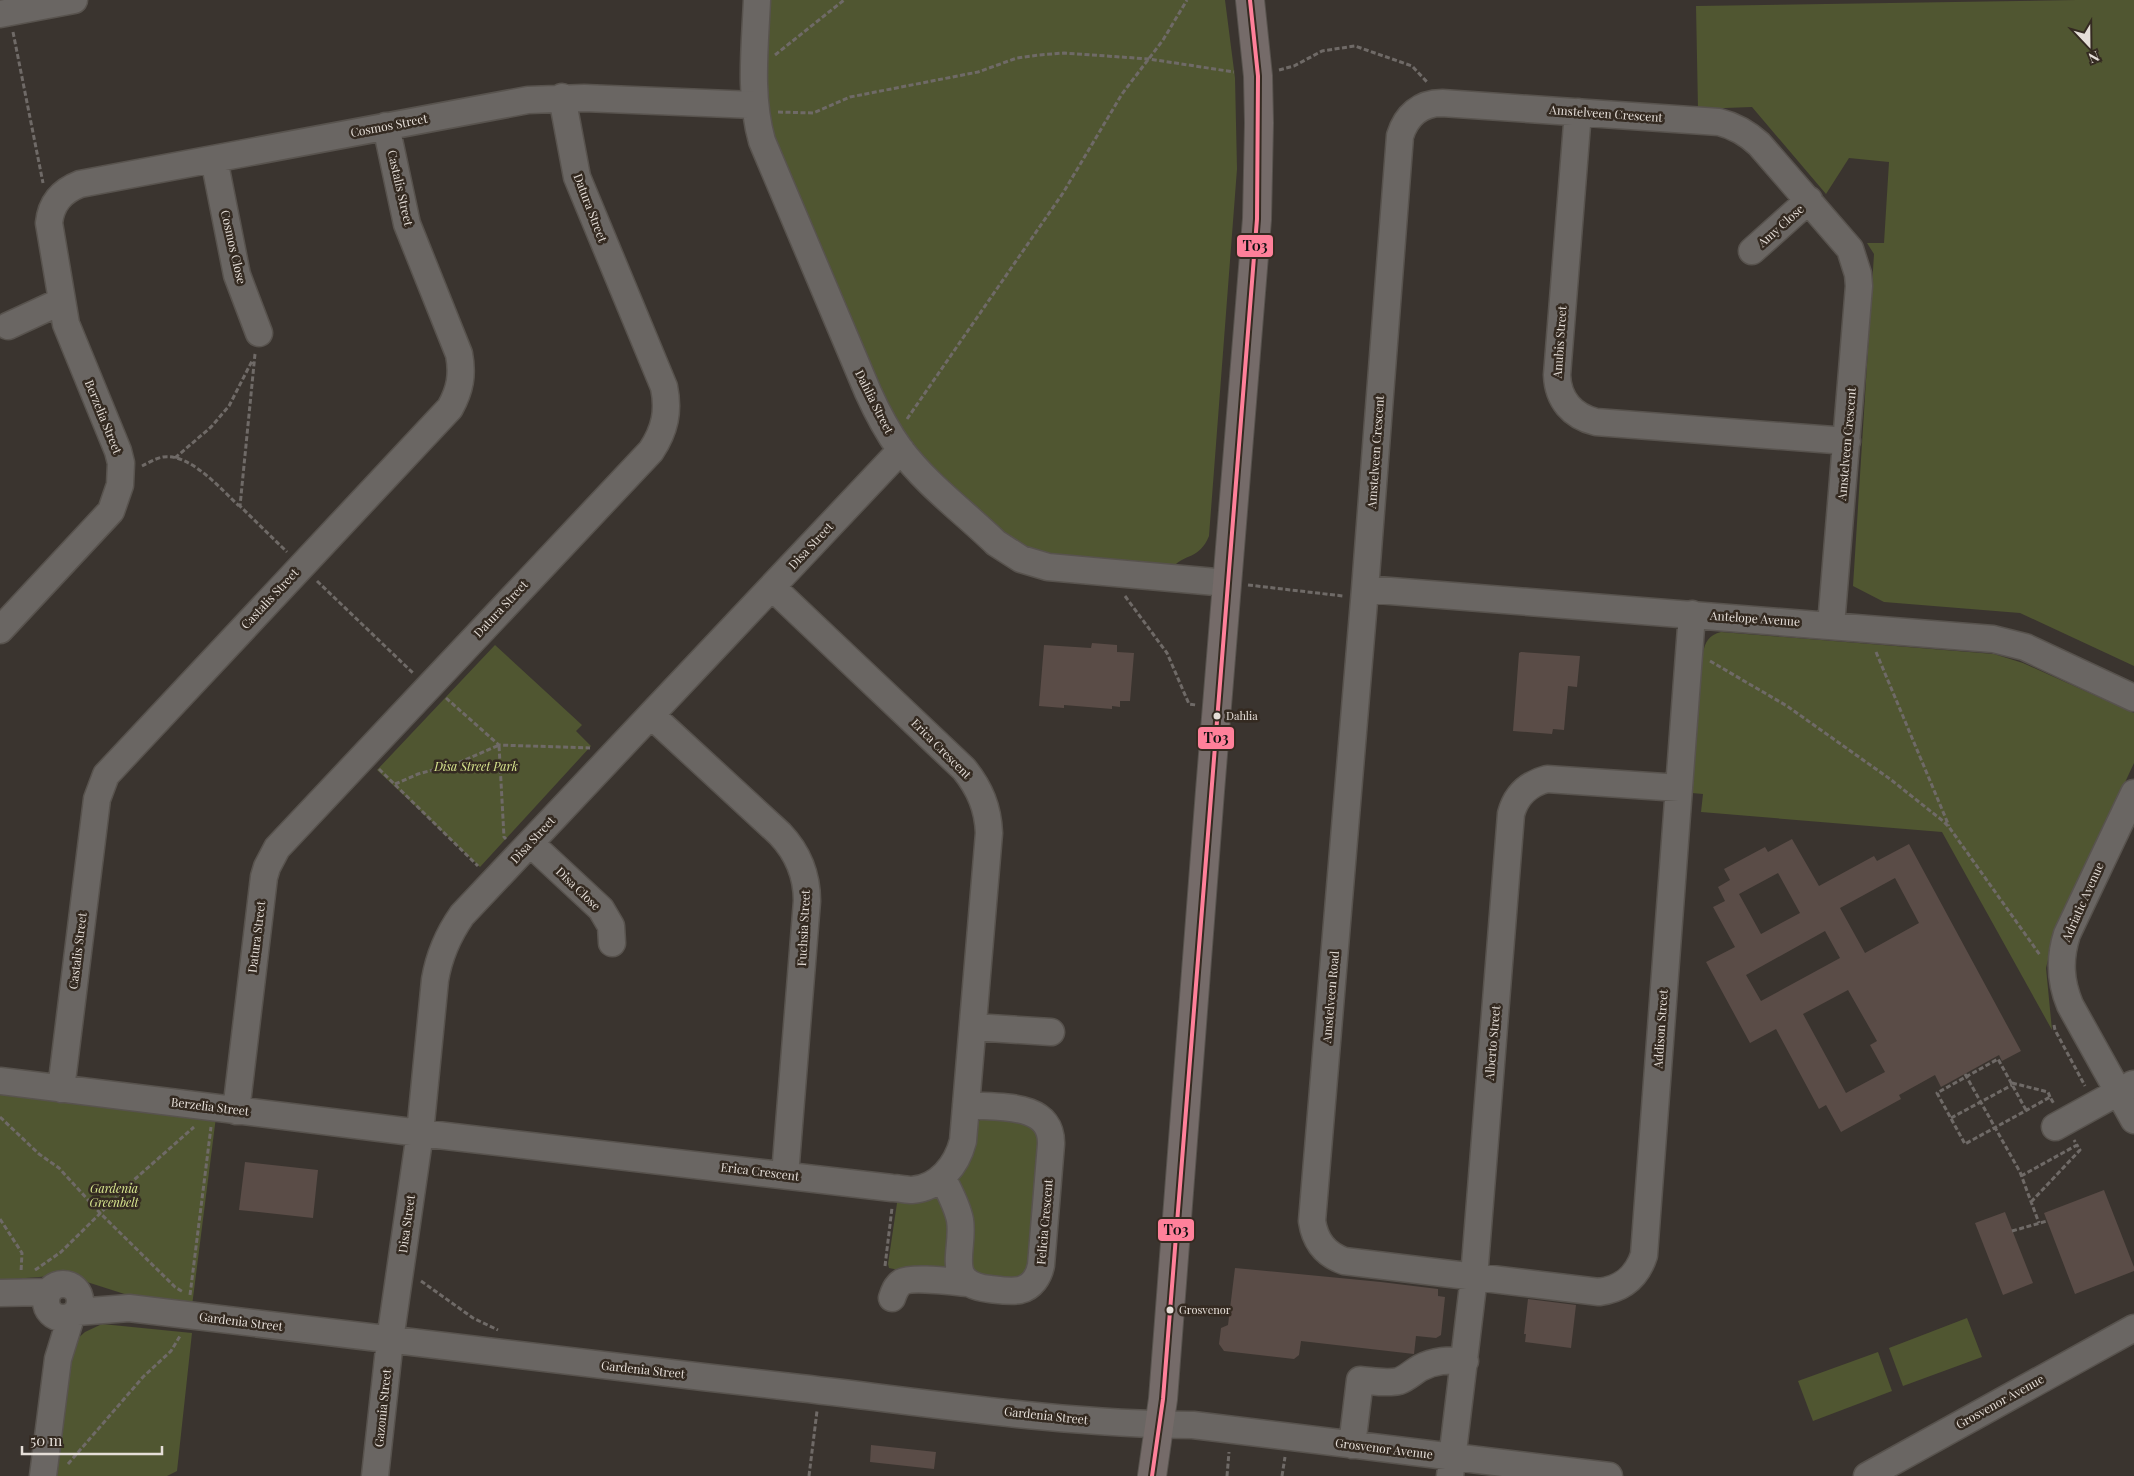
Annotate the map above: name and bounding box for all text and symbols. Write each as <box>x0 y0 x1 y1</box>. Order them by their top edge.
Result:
north arrow <box>2064 20 2114 70</box>
text: N <box>2086 47 2102 68</box>
street label: Amstelveen Crescent <box>1548 101 1664 125</box>
street label: Cosmos Street <box>349 110 429 140</box>
street label: Castalis Street <box>384 148 418 228</box>
street label: Datura Street <box>571 171 612 245</box>
street label: Amy Close <box>1753 200 1807 251</box>
street label: Cosmos Close <box>218 208 250 285</box>
line badge: T03 <box>1236 234 1274 258</box>
text: T03 <box>1242 236 1268 255</box>
street label: Anubis Street <box>1548 304 1570 380</box>
street label: Dahlia Street <box>852 367 898 437</box>
street label: Berzelia Street <box>82 377 126 457</box>
street label: Amstelveen Crescent <box>1833 386 1859 502</box>
street label: Amstelveen Crescent <box>1363 394 1387 510</box>
street label: Disa Street <box>784 518 837 572</box>
street label: Castalis Street <box>237 564 302 632</box>
street label: Datura Street <box>470 576 531 640</box>
street label: Antelope Avenue <box>1709 607 1801 629</box>
place label: Dahlia <box>1226 708 1258 723</box>
marker: Dahlia <box>1212 711 1222 721</box>
street label: Erica Crescent <box>908 715 976 782</box>
line badge: T03 <box>1197 726 1235 750</box>
text: T03 <box>1203 728 1229 747</box>
park label: Disa Street Park <box>433 758 518 774</box>
street label: Disa Street <box>506 812 559 866</box>
street label: Adriatic Avenue <box>2057 859 2107 945</box>
street label: Disa Close <box>553 863 604 913</box>
street label: Fuchsia Street <box>793 889 813 967</box>
street label: Datura Street <box>244 899 268 974</box>
street label: Castalis Street <box>64 911 90 990</box>
street label: Amstelveen Road <box>1318 950 1342 1045</box>
street label: Addison Street <box>1649 988 1671 1070</box>
street label: Alberto Street <box>1481 1004 1503 1082</box>
street label: Berzelia Street <box>170 1093 251 1119</box>
street label: Erica Crescent <box>720 1158 801 1184</box>
street label: Felicia Crescent <box>1032 1178 1056 1265</box>
park label: Gardenia Greenbelt <box>89 1180 140 1210</box>
street label: Disa Street <box>394 1193 418 1254</box>
line badge: T03 <box>1157 1218 1195 1242</box>
text: T03 <box>1163 1220 1189 1239</box>
place label: Grosvenor <box>1179 1302 1231 1317</box>
marker: Grosvenor <box>1165 1305 1175 1315</box>
street label: Gardenia Street <box>198 1308 285 1334</box>
street label: Gardenia Street <box>600 1357 687 1381</box>
street label: Gazonia Street <box>370 1367 394 1448</box>
street label: Grosvenor Avenue <box>1953 1370 2046 1432</box>
street label: Gardenia Street <box>1003 1403 1090 1427</box>
scale bar <box>22 1424 162 1456</box>
text: 50 m <box>30 1430 63 1450</box>
street label: Grosvenor Avenue <box>1334 1434 1434 1462</box>

